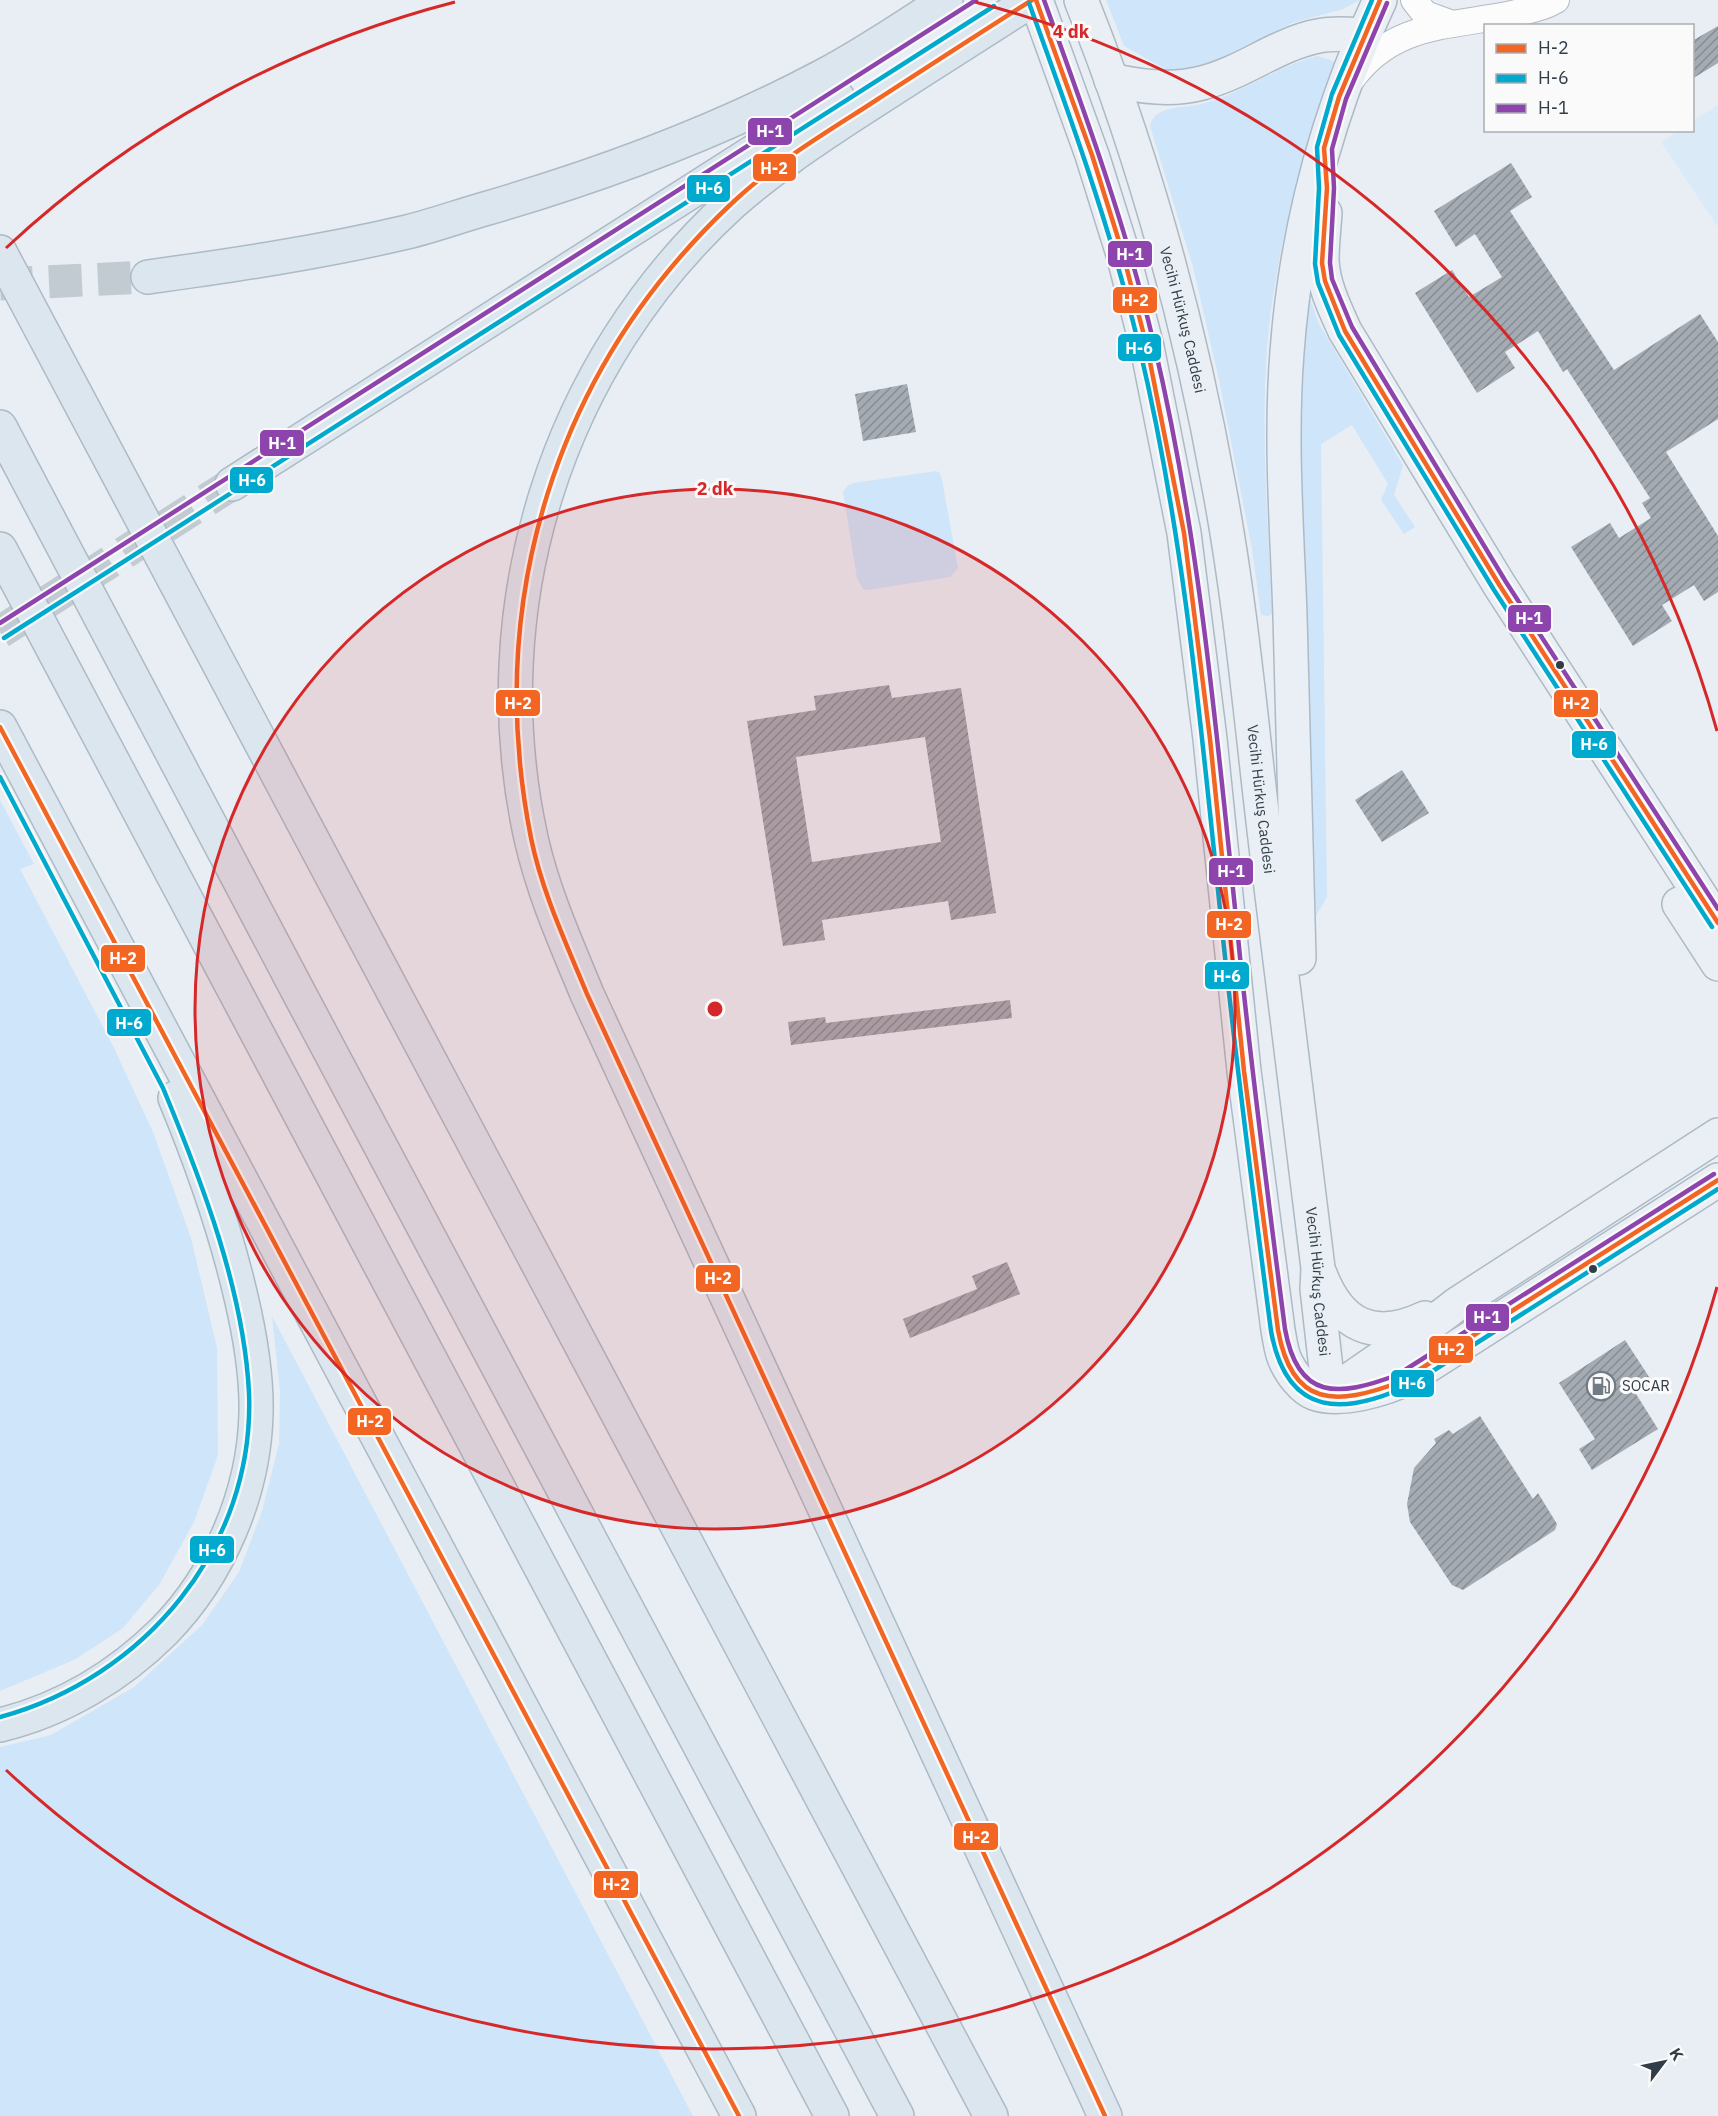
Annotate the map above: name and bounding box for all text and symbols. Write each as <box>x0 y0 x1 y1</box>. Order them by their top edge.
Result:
text: 4 dk <box>1053 20 1090 43</box>
legend <box>1484 24 1694 132</box>
text: H-2 <box>1538 36 1569 59</box>
text: H-6 <box>1538 66 1569 89</box>
text: H-1 <box>1538 96 1569 119</box>
line badge: H-1 <box>747 117 793 146</box>
text: H-1 <box>756 121 784 141</box>
line badge: H-2 <box>752 153 797 182</box>
text: H-2 <box>760 158 788 178</box>
line badge: H-6 <box>686 174 731 203</box>
text: H-6 <box>695 178 723 198</box>
line badge: H-1 <box>1107 240 1153 268</box>
text: H-1 <box>1116 244 1144 264</box>
street label: Vecihi Hürkuş Caddesi <box>1156 245 1210 395</box>
line badge: H-2 <box>1112 286 1158 314</box>
text: H-2 <box>1121 290 1149 310</box>
line badge: H-6 <box>1117 333 1162 362</box>
text: H-6 <box>1125 338 1153 358</box>
line badge: H-1 <box>259 429 305 457</box>
text: H-1 <box>268 433 296 453</box>
line badge: H-6 <box>229 466 274 494</box>
text: H-6 <box>238 470 266 490</box>
text: 2 dk <box>697 477 734 500</box>
line badge: H-1 <box>1507 604 1552 633</box>
text: H-1 <box>1515 608 1543 628</box>
unlabelled marker <box>1554 659 1566 671</box>
line badge: H-2 <box>495 689 541 717</box>
line badge: H-2 <box>1553 689 1599 718</box>
text: H-2 <box>504 693 532 713</box>
text: H-2 <box>1562 693 1590 713</box>
street label: Vecihi Hürkuş Caddesi <box>1243 724 1279 875</box>
line badge: H-6 <box>1571 730 1617 759</box>
text: H-6 <box>1580 734 1608 754</box>
line badge: H-1 <box>1208 857 1254 886</box>
text: H-1 <box>1217 861 1245 881</box>
line badge: H-2 <box>1206 910 1252 939</box>
text: H-2 <box>1215 914 1243 934</box>
line badge: H-2 <box>100 944 146 973</box>
text: H-2 <box>109 948 137 968</box>
line badge: H-6 <box>1204 961 1250 990</box>
text: H-6 <box>1213 966 1241 986</box>
centre of rings <box>705 999 725 1019</box>
line badge: H-6 <box>106 1008 152 1037</box>
text: H-6 <box>115 1013 143 1033</box>
street label: Vecihi Hürkuş Caddesi <box>1302 1206 1335 1357</box>
unlabelled marker <box>1587 1263 1599 1275</box>
line badge: H-2 <box>695 1264 741 1293</box>
text: H-2 <box>704 1268 732 1288</box>
line badge: H-1 <box>1465 1303 1510 1332</box>
text: H-1 <box>1473 1307 1501 1327</box>
line badge: H-2 <box>1428 1335 1474 1364</box>
text: H-2 <box>1437 1339 1465 1359</box>
line badge: H-6 <box>1390 1369 1435 1398</box>
fuel station icon: SOCAR <box>1585 1370 1617 1402</box>
text: H-6 <box>1398 1373 1426 1393</box>
place label: SOCAR <box>1622 1376 1670 1395</box>
line badge: H-2 <box>347 1407 392 1436</box>
text: H-2 <box>356 1411 384 1431</box>
line badge: H-6 <box>189 1535 235 1564</box>
text: H-6 <box>198 1540 226 1560</box>
line badge: H-2 <box>953 1822 999 1851</box>
text: H-2 <box>962 1827 990 1847</box>
line badge: H-2 <box>593 1870 639 1899</box>
text: H-2 <box>602 1874 630 1894</box>
north arrow <box>1634 2032 1694 2092</box>
text: K <box>1665 2044 1688 2064</box>

